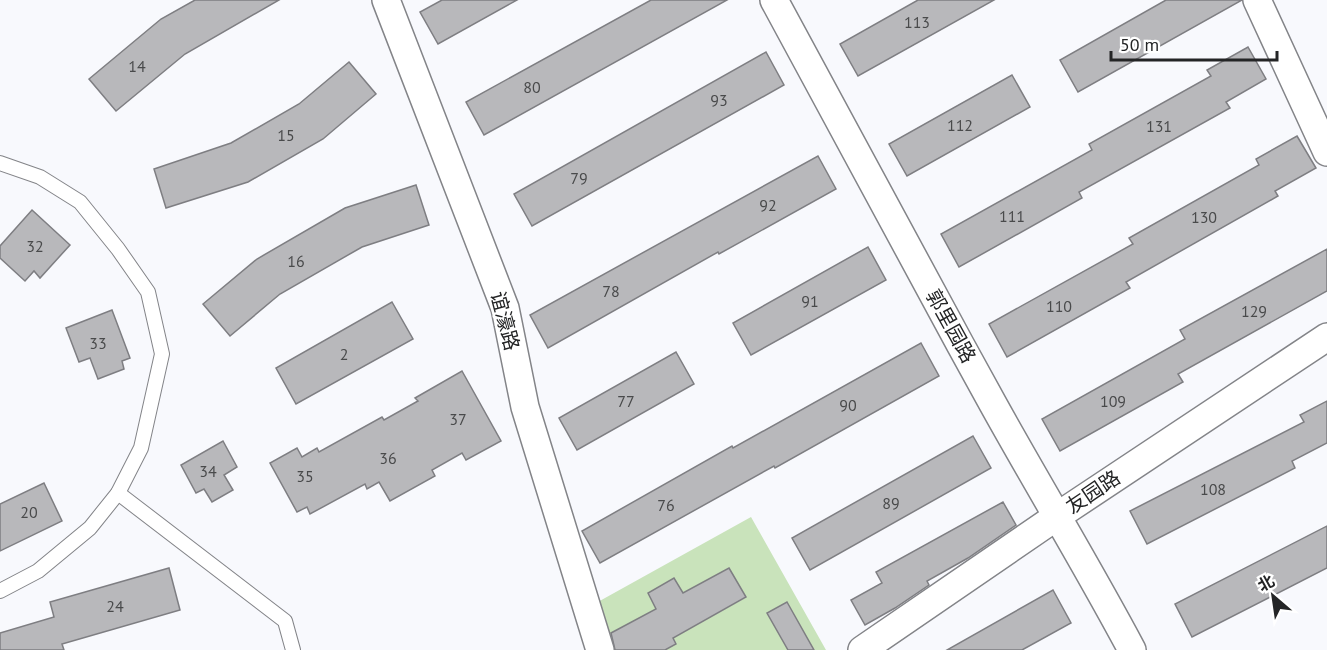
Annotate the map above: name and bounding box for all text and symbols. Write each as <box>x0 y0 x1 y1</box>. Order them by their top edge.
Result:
house number: 113 <box>904 12 930 32</box>
scale bar <box>1111 24 1278 62</box>
text: 50 m <box>1120 33 1159 56</box>
house number: 14 <box>128 56 146 76</box>
house number: 80 <box>523 77 541 97</box>
house number: 93 <box>710 90 728 110</box>
house number: 112 <box>947 115 973 135</box>
house number: 131 <box>1146 116 1172 136</box>
house number: 15 <box>277 125 295 145</box>
house number: 79 <box>570 168 588 188</box>
house number: 92 <box>759 195 777 215</box>
house number: 111 <box>999 206 1025 226</box>
house number: 130 <box>1191 207 1217 227</box>
house number: 32 <box>26 236 44 256</box>
house number: 16 <box>287 251 305 271</box>
house number: 78 <box>602 281 620 301</box>
street label: 郭里园路 <box>920 285 982 367</box>
street label: 谊濠路 <box>485 289 525 353</box>
house number: 91 <box>801 291 819 311</box>
house number: 110 <box>1046 296 1072 316</box>
house number: 129 <box>1241 301 1267 321</box>
house number: 33 <box>89 333 107 353</box>
house number: 2 <box>340 344 348 364</box>
house number: 77 <box>617 391 635 411</box>
house number: 109 <box>1100 391 1126 411</box>
house number: 90 <box>839 395 857 415</box>
house number: 37 <box>449 409 467 429</box>
house number: 36 <box>379 448 397 468</box>
house number: 34 <box>199 461 217 481</box>
street label: 友园路 <box>1061 464 1125 520</box>
house number: 35 <box>296 466 314 486</box>
house number: 108 <box>1200 479 1226 499</box>
house number: 89 <box>882 493 900 513</box>
house number: 76 <box>657 495 675 515</box>
house number: 20 <box>20 502 38 522</box>
north arrow <box>1243 566 1303 626</box>
text: 北 <box>1254 570 1278 596</box>
house number: 24 <box>106 596 124 616</box>

